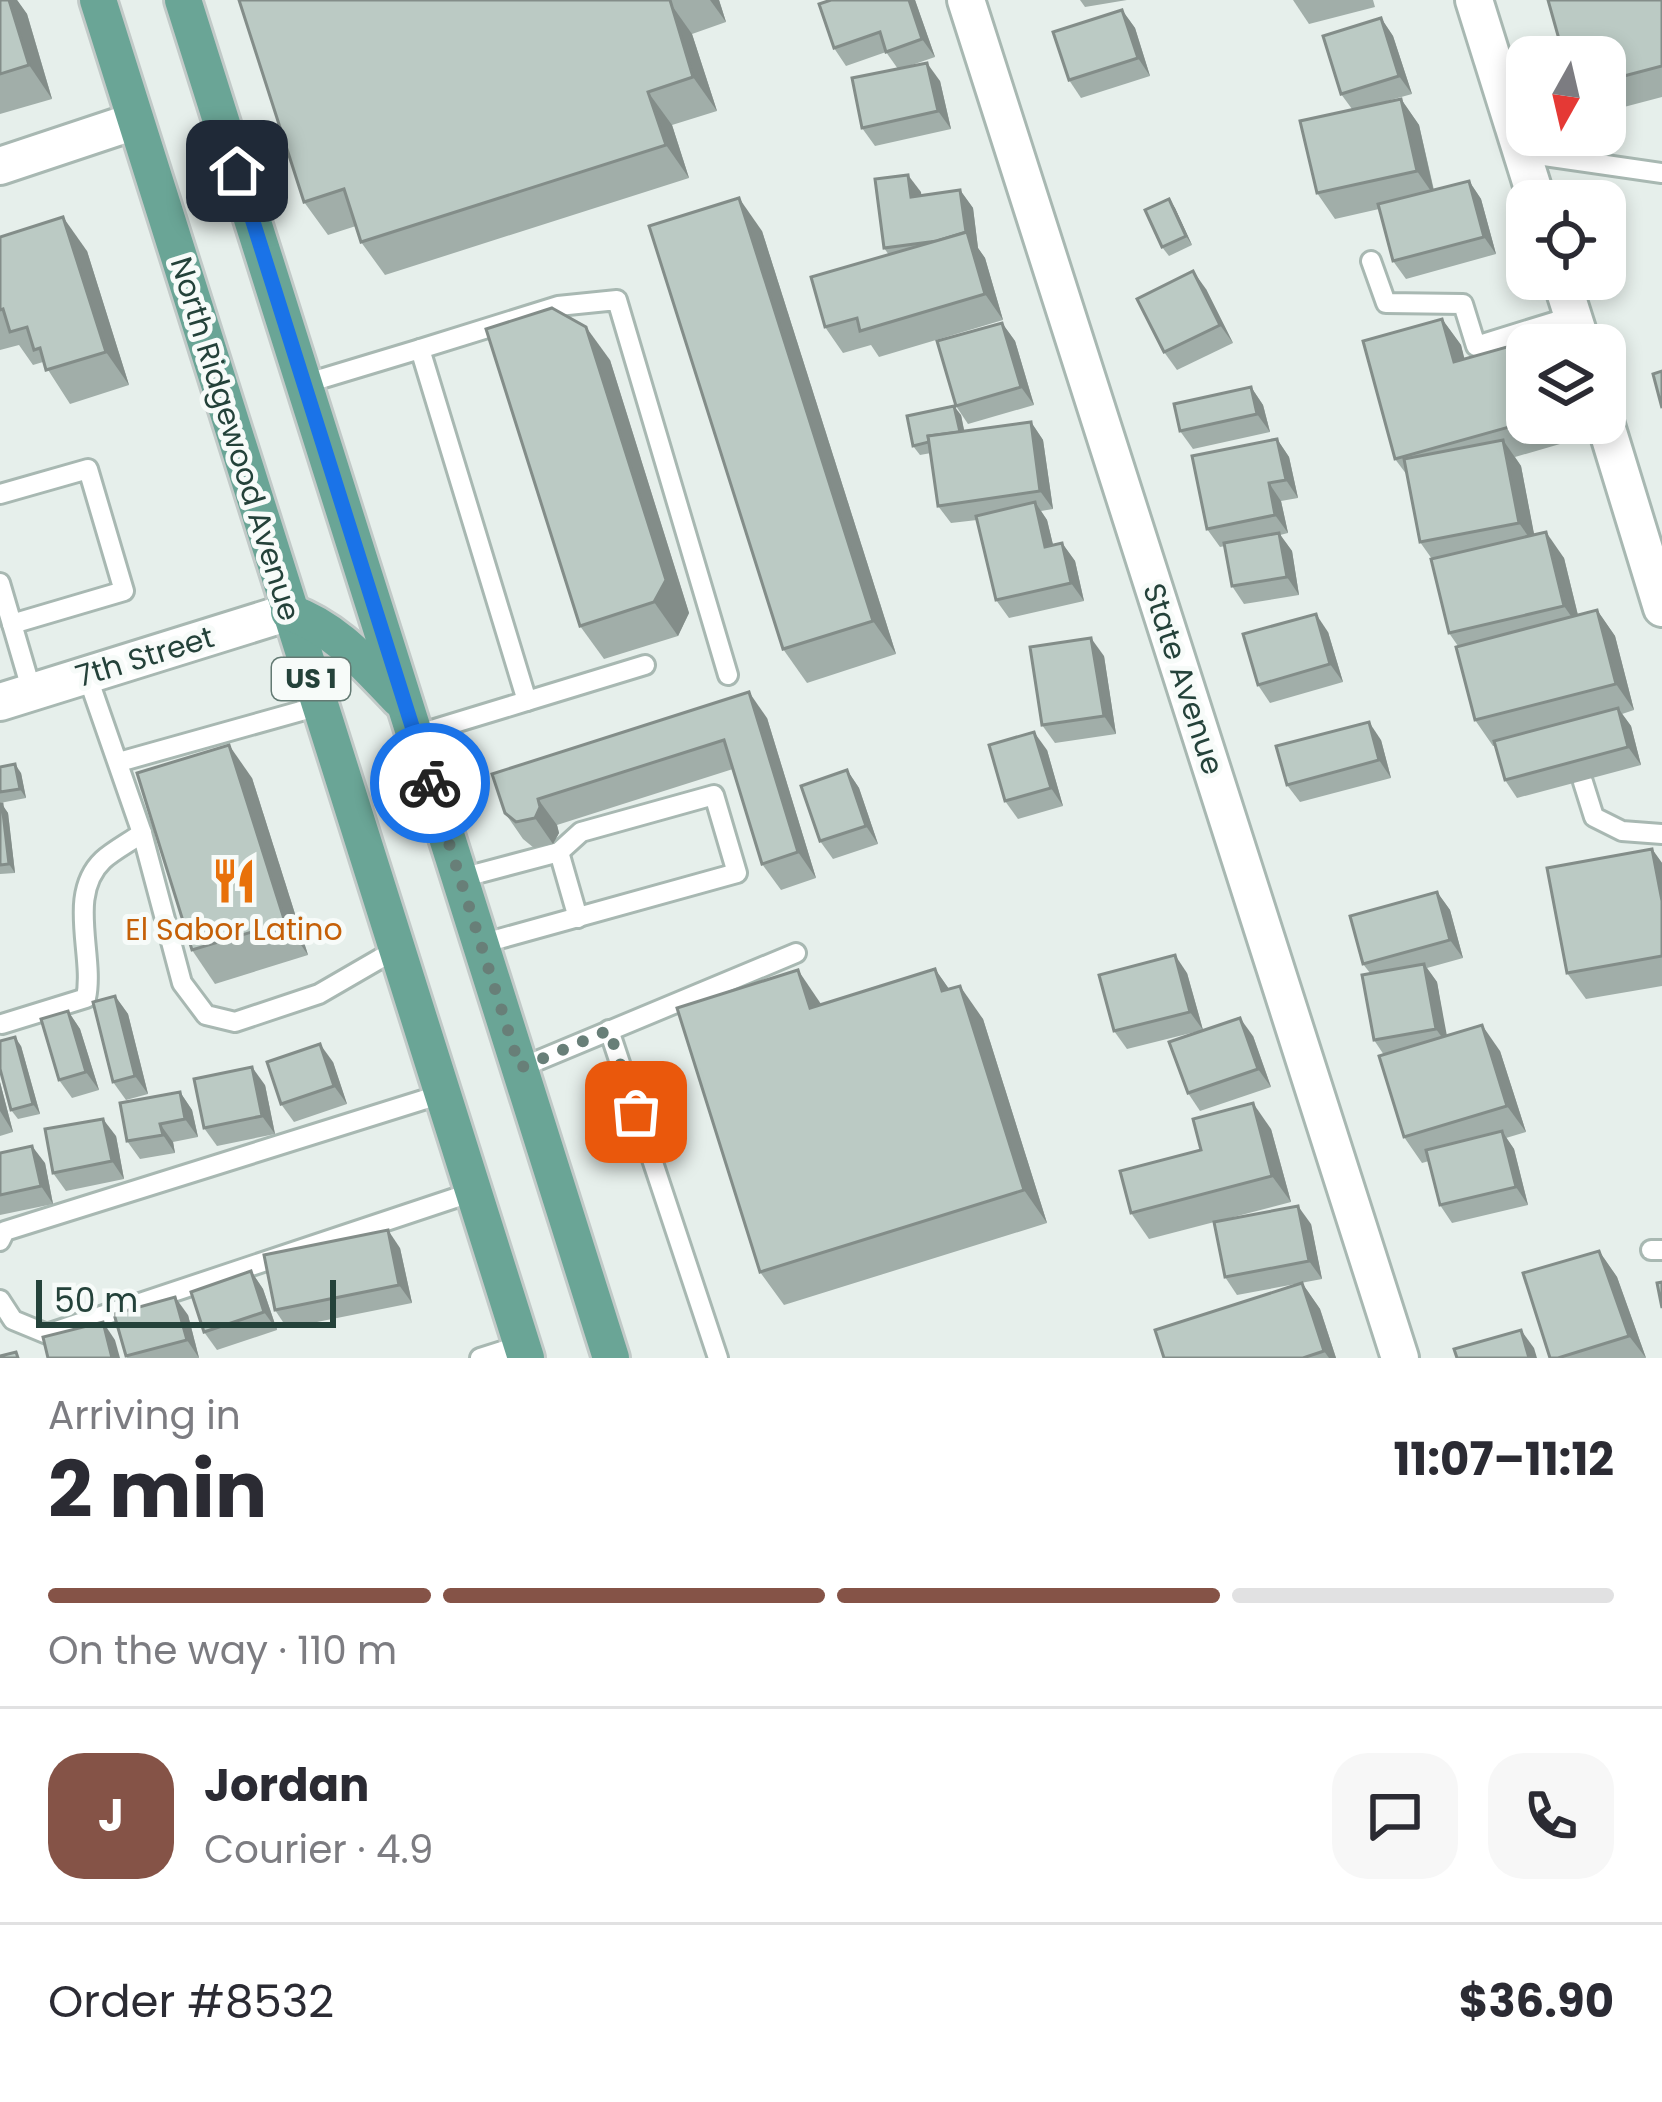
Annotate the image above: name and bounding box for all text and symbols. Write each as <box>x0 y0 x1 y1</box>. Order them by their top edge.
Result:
north arrow <box>1506 36 1626 156</box>
map controls <box>1506 36 1626 444</box>
pin <box>186 120 288 222</box>
icon: home <box>204 138 270 204</box>
button: locate <box>1506 180 1626 300</box>
street label: North Ridgewood Avenue <box>160 252 311 626</box>
button: layers <box>1506 324 1626 444</box>
street label: State Avenue <box>1132 578 1235 780</box>
street label: 7th Street <box>70 615 219 698</box>
road number: US 1 <box>272 658 350 700</box>
courier <box>370 723 490 843</box>
icon: bike <box>397 750 463 816</box>
restaurant icon: El Sabor Latino <box>209 856 259 906</box>
place label: El Sabor Latino <box>125 908 343 951</box>
pin <box>585 1061 687 1163</box>
icon: bag <box>603 1079 669 1145</box>
scale bar <box>36 1274 336 1327</box>
text: 50 m <box>54 1277 138 1324</box>
text: Arriving in <box>48 1388 241 1443</box>
text: 11:07–11:12 <box>1393 1428 1614 1491</box>
text: 2 min <box>48 1435 267 1544</box>
text: On the way · 110 m <box>48 1623 397 1678</box>
button: chat <box>1332 1753 1458 1879</box>
button: phone <box>1488 1753 1614 1879</box>
text: Jordan <box>204 1754 369 1817</box>
text: J <box>98 1784 124 1847</box>
text: Courier · 4.9 <box>204 1822 433 1877</box>
text: Order #8532 <box>48 1970 334 2033</box>
text: $36.90 <box>1459 1970 1614 2033</box>

